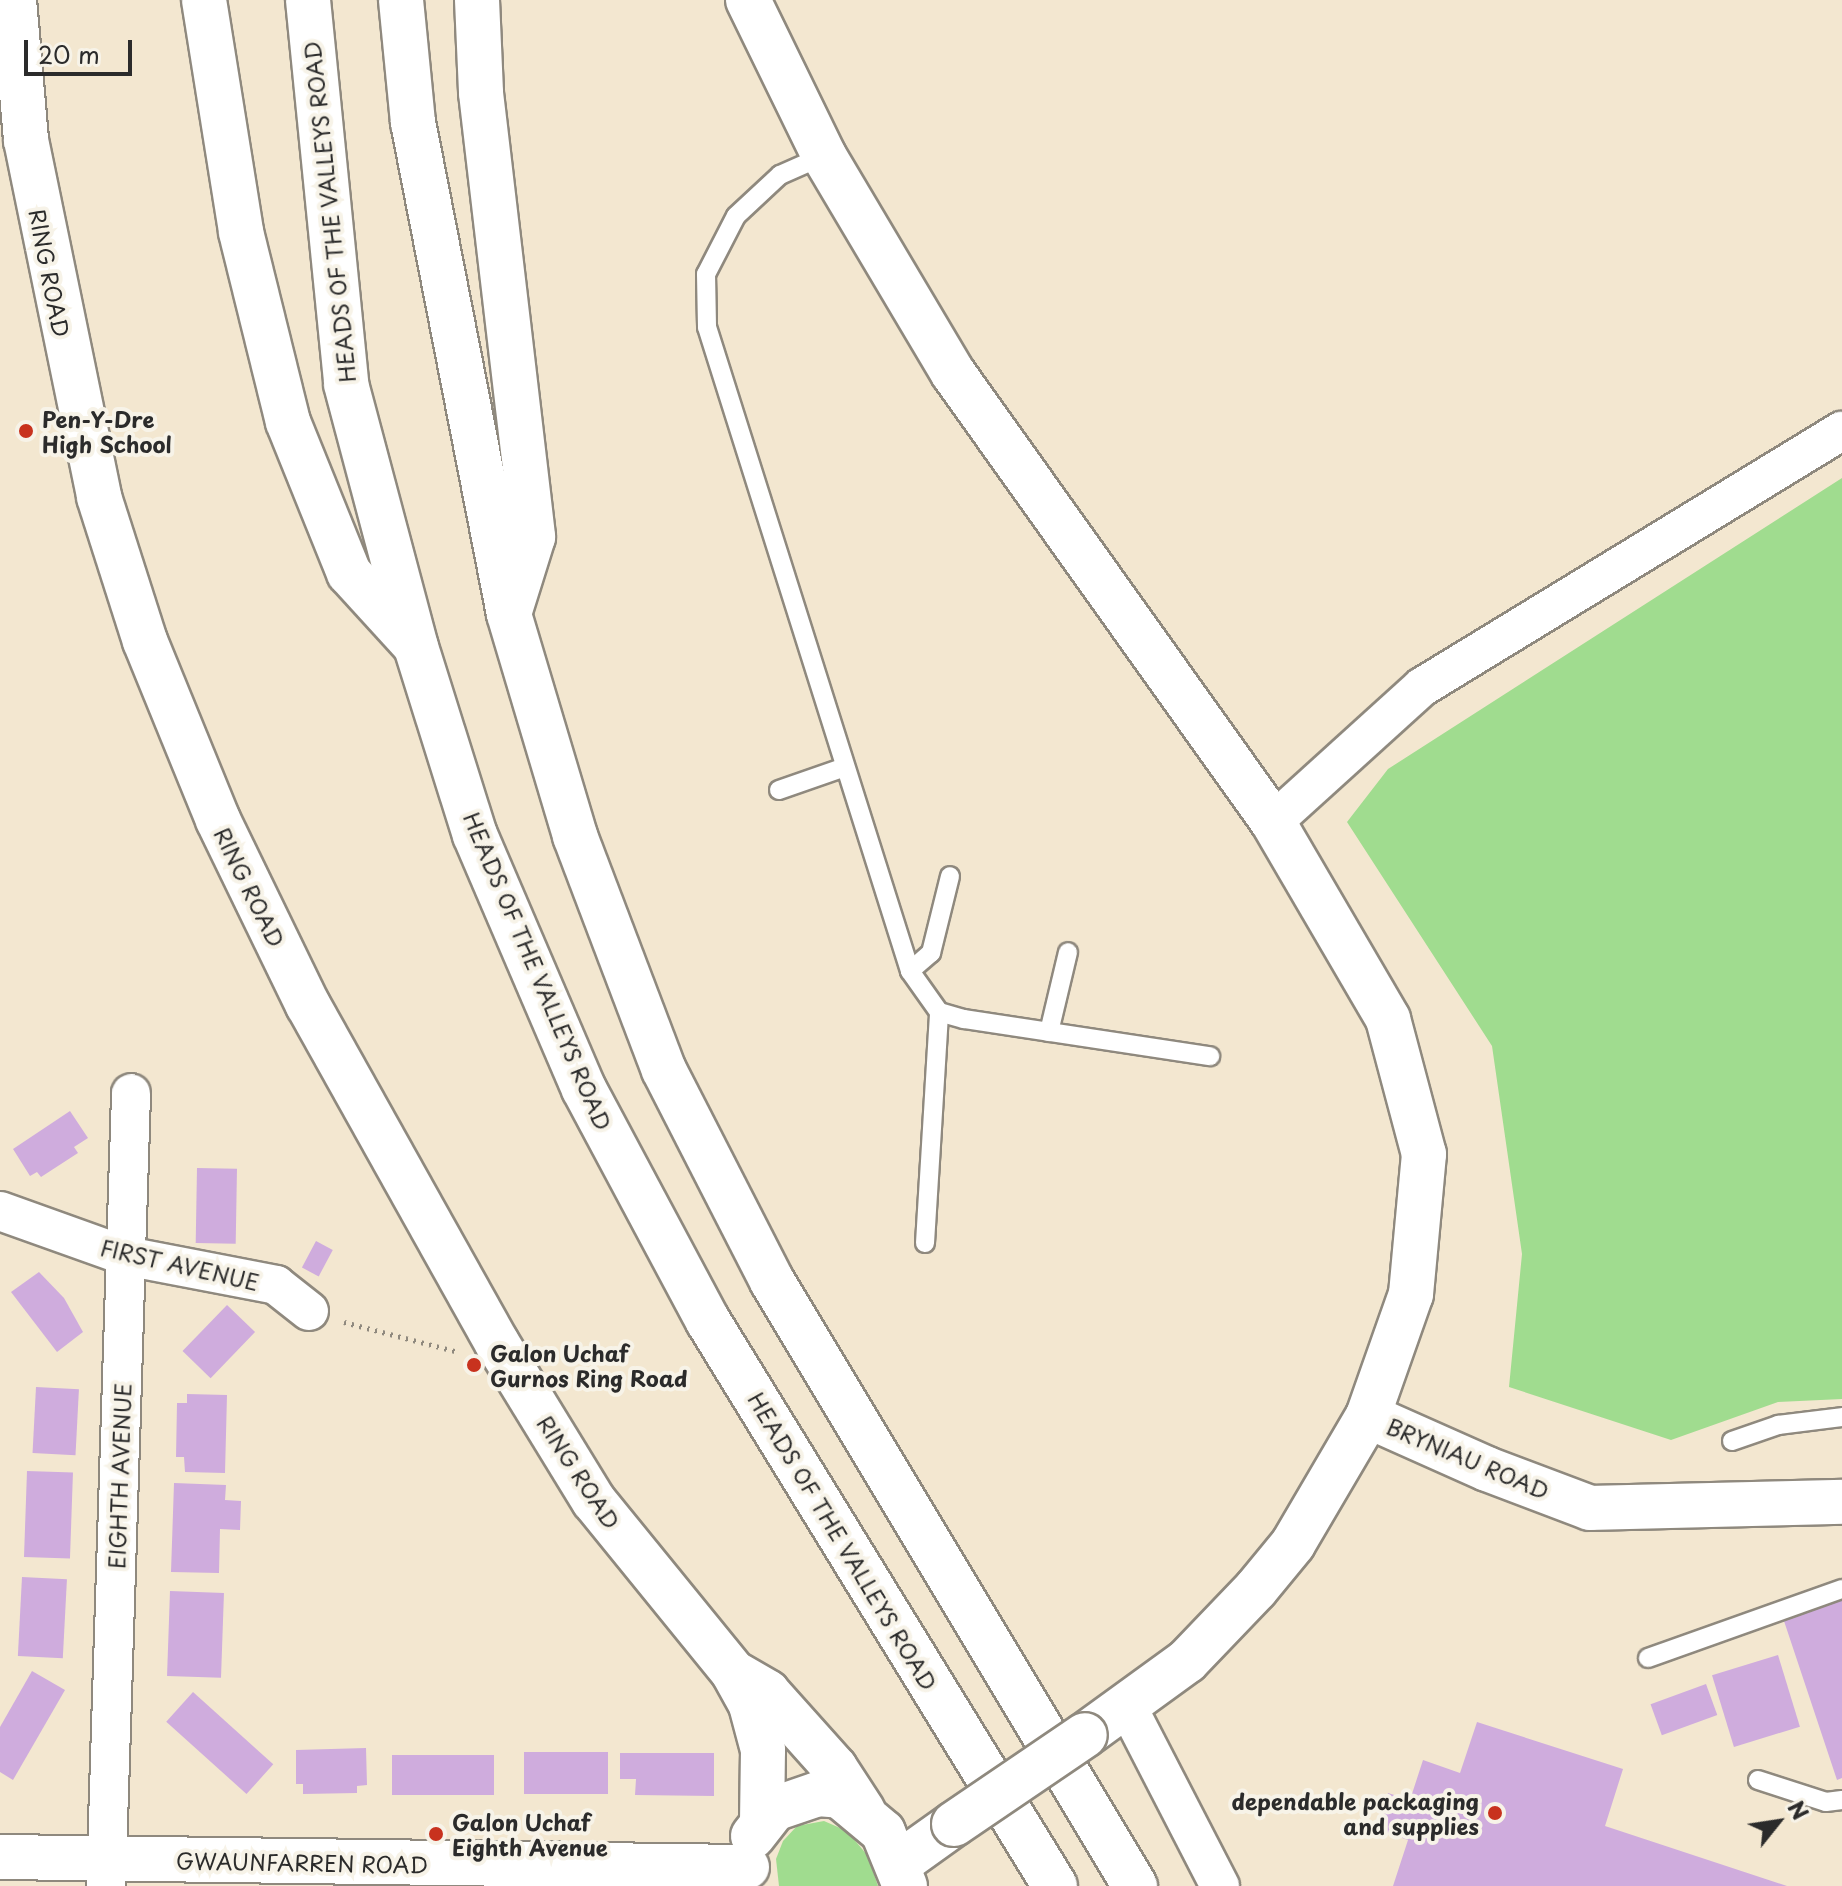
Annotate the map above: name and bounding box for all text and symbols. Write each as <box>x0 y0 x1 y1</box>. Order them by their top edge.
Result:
scale bar <box>28 24 136 74</box>
text: 20 m <box>38 36 100 72</box>
street label: HEADS OF THE VALLEYS ROAD <box>298 38 360 386</box>
street label: RING ROAD <box>24 205 76 341</box>
place label: Pen-Y-Dre High School <box>42 405 173 456</box>
marker: Pen-Y-Dre High School <box>17 422 35 440</box>
street label: HEADS OF THE VALLEYS ROAD <box>458 806 618 1136</box>
street label: RING ROAD <box>209 822 291 952</box>
street label: FIRST AVENUE <box>98 1233 262 1295</box>
place label: Galon Uchaf Gurnos Ring Road <box>490 1339 687 1390</box>
marker: Galon Uchaf Gurnos Ring Road <box>465 1356 483 1374</box>
street label: EIGHTH AVENUE <box>103 1382 135 1570</box>
street label: HEADS OF THE VALLEYS ROAD <box>742 1385 944 1697</box>
street label: RING ROAD <box>532 1409 626 1535</box>
street label: BRYNIAU ROAD <box>1383 1412 1553 1504</box>
north arrow <box>1738 1782 1818 1862</box>
place label: dependable packaging and supplies <box>1231 1787 1479 1838</box>
text: N <box>1781 1794 1818 1826</box>
marker: dependable packaging and supplies <box>1486 1804 1504 1822</box>
place label: Galon Uchaf Eighth Avenue <box>452 1808 609 1860</box>
marker: Galon Uchaf Eighth Avenue <box>427 1825 445 1843</box>
street label: GWAUNFARREN ROAD <box>175 1847 429 1877</box>

